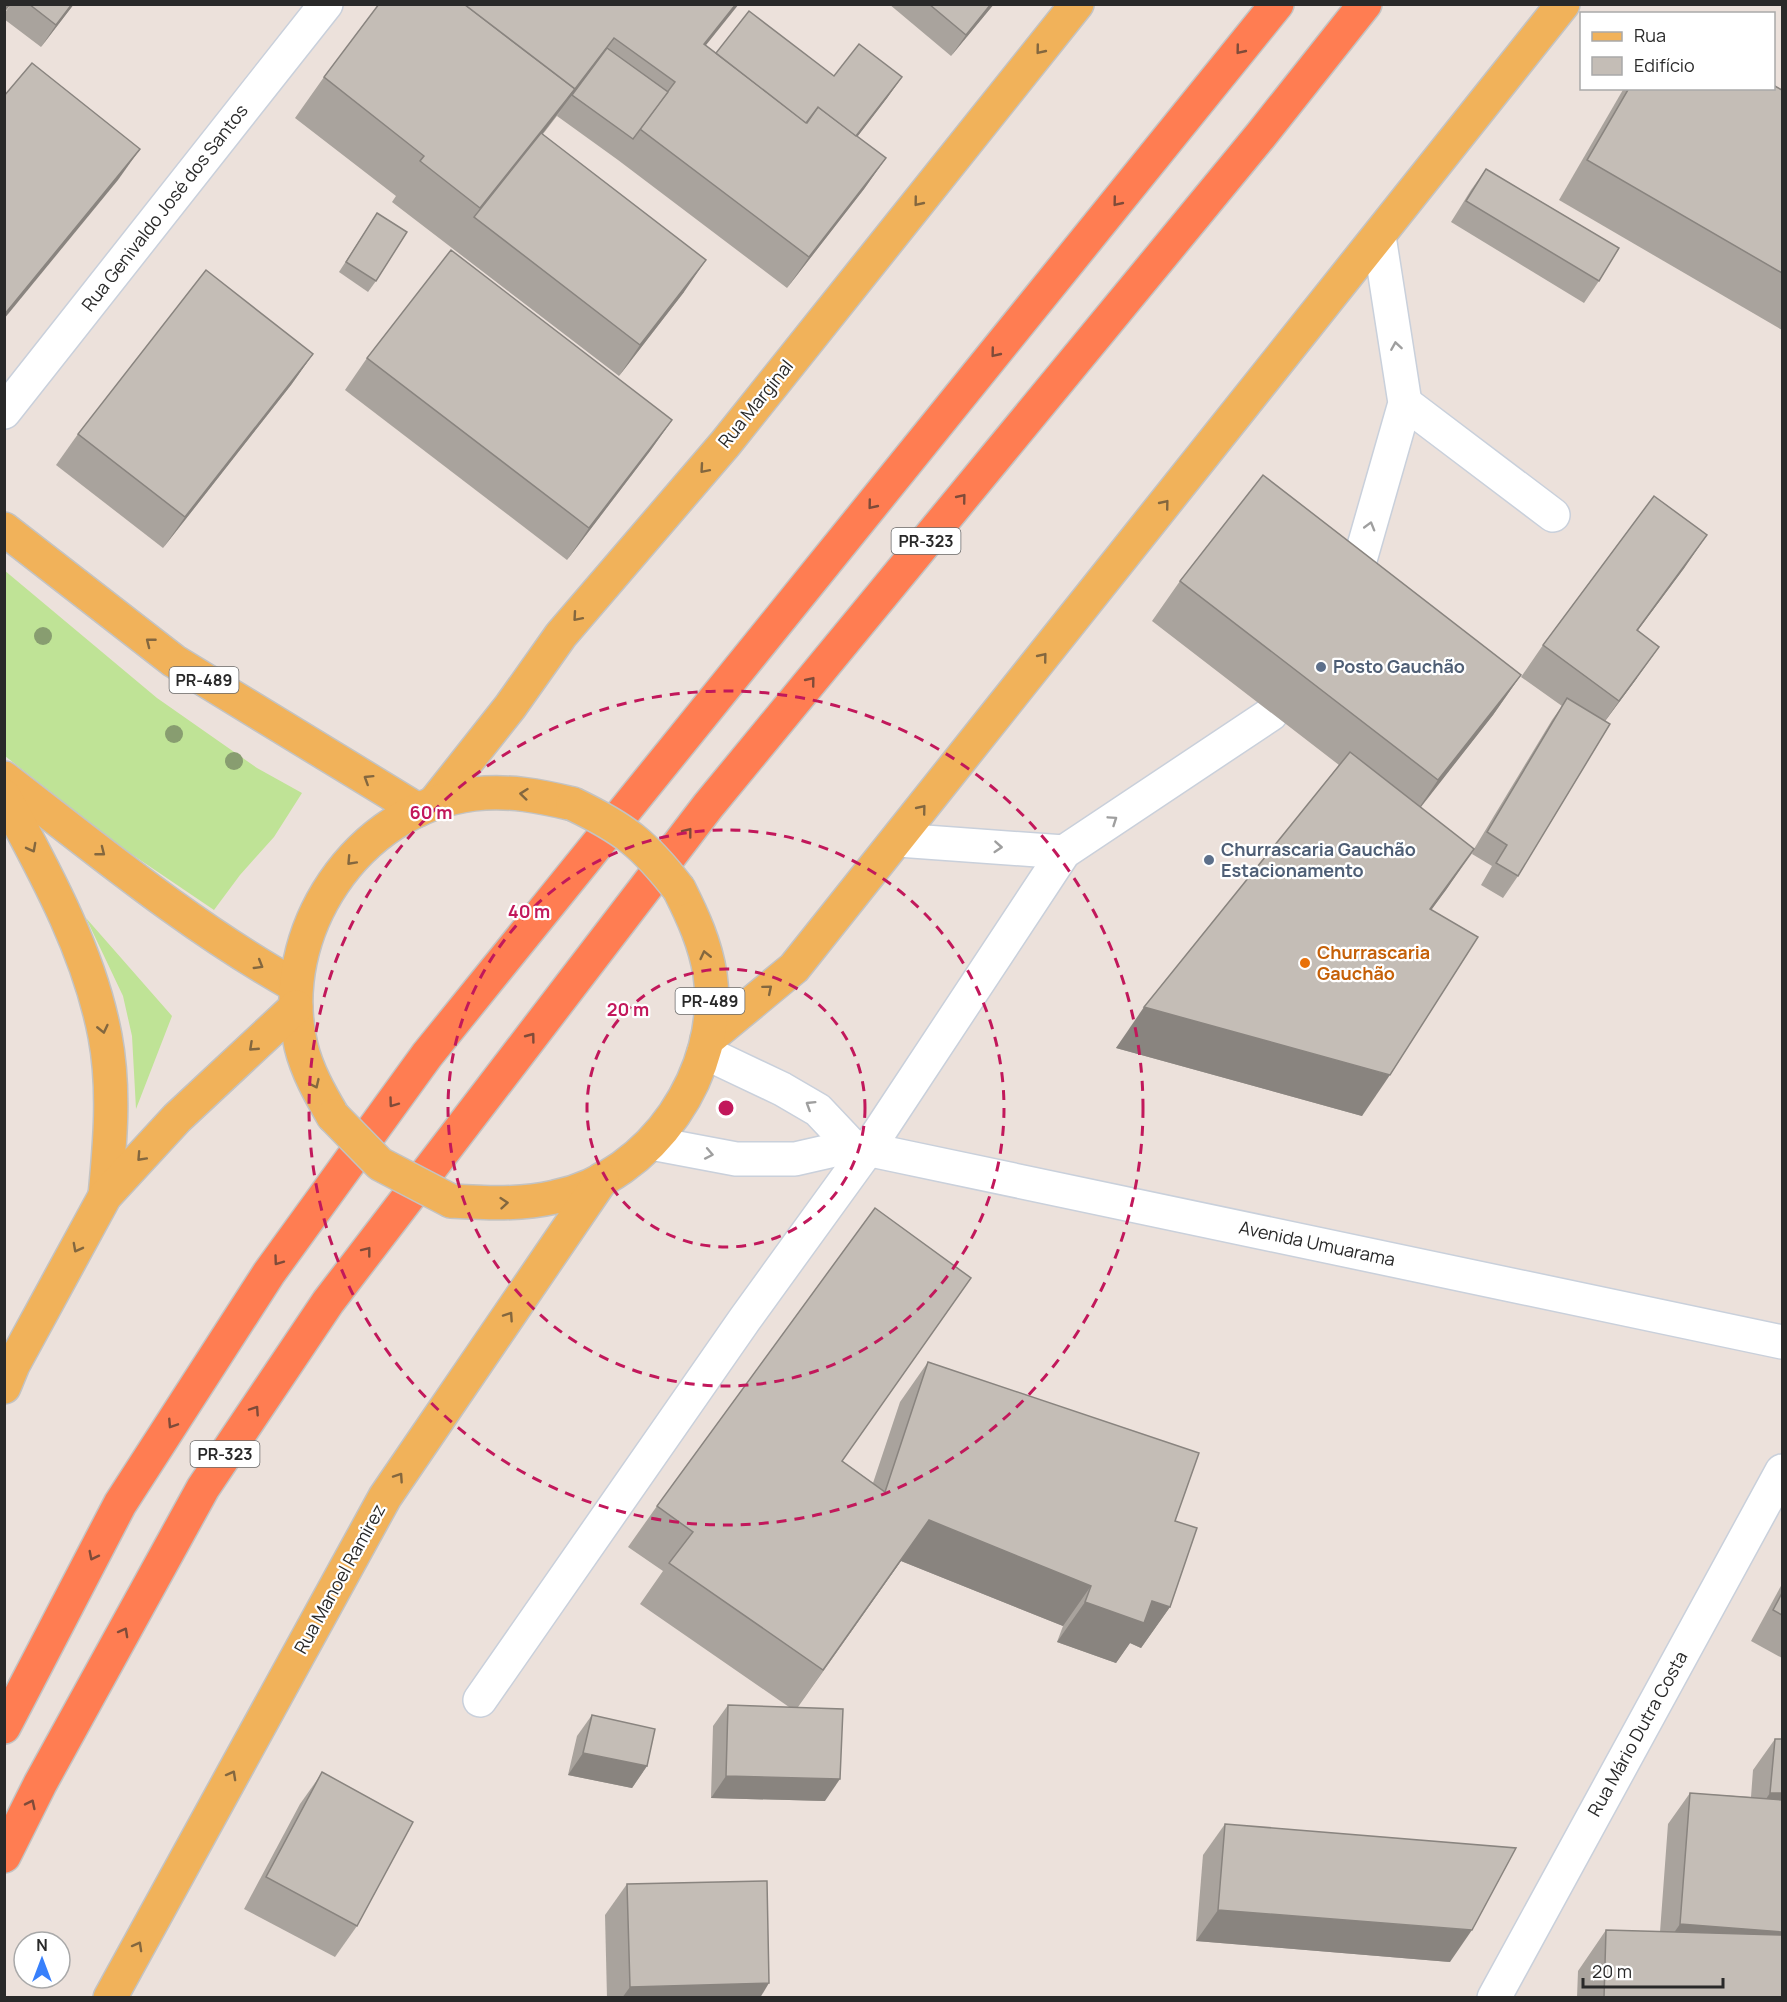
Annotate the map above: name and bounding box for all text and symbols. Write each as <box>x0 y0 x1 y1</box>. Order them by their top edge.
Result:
legend <box>1580 12 1775 90</box>
text: Rua <box>1634 23 1666 47</box>
one-way arrow <box>1037 43 1048 54</box>
one-way arrow <box>1236 43 1247 54</box>
text: Edifício <box>1634 53 1695 77</box>
street label: Rua Genivaldo José dos Santos <box>76 99 253 316</box>
one-way arrow <box>1114 195 1125 206</box>
one-way arrow <box>915 196 926 207</box>
one-way arrow <box>1390 341 1403 351</box>
one-way arrow <box>991 346 1002 357</box>
street label: Rua Marginal <box>712 354 798 452</box>
one-way arrow <box>700 462 711 473</box>
one-way arrow <box>954 494 965 505</box>
one-way arrow <box>869 498 880 509</box>
one-way arrow <box>1157 500 1168 511</box>
one-way arrow <box>1362 521 1375 531</box>
road number: PR-323 <box>892 528 960 554</box>
one-way arrow <box>573 610 584 621</box>
one-way arrow <box>146 639 157 650</box>
one-way arrow <box>1036 653 1047 664</box>
place label: Posto Gauchão <box>1333 654 1465 678</box>
marker: Posto Gauchão <box>1314 660 1328 674</box>
road number: PR-489 <box>170 667 238 693</box>
one-way arrow <box>804 677 815 688</box>
one-way arrow <box>364 775 375 786</box>
one-way arrow <box>519 788 528 800</box>
text: 60 m <box>410 800 452 824</box>
one-way arrow <box>914 805 925 816</box>
one-way arrow <box>1106 816 1117 827</box>
one-way arrow <box>680 828 691 839</box>
place label: Churrascaria Gauchão Estacionamento <box>1221 837 1416 882</box>
one-way arrow <box>993 841 1002 854</box>
one-way arrow <box>25 842 36 852</box>
one-way arrow <box>94 845 105 856</box>
marker: Churrascaria Gauchão Estacionamento <box>1202 853 1216 867</box>
one-way arrow <box>347 854 358 864</box>
text: 40 m <box>508 899 550 923</box>
place label: Churrascaria Gauchão <box>1317 940 1430 985</box>
one-way arrow <box>700 951 713 961</box>
marker: Churrascaria Gauchão <box>1298 956 1312 970</box>
one-way arrow <box>253 958 263 970</box>
one-way arrow <box>761 985 772 996</box>
road number: PR-489 <box>676 988 744 1014</box>
text: 20 m <box>607 997 649 1021</box>
one-way arrow <box>96 1023 109 1033</box>
one-way arrow <box>524 1033 535 1044</box>
one-way arrow <box>250 1040 260 1051</box>
one-way arrow <box>308 1077 320 1088</box>
one-way arrow <box>389 1096 400 1107</box>
centre of rings <box>716 1098 736 1118</box>
one-way arrow <box>806 1101 816 1113</box>
one-way arrow <box>703 1147 713 1160</box>
one-way arrow <box>137 1150 148 1161</box>
one-way arrow <box>500 1197 509 1210</box>
street label: Avenida Umuarama <box>1237 1215 1397 1271</box>
one-way arrow <box>73 1242 84 1252</box>
one-way arrow <box>360 1247 371 1258</box>
one-way arrow <box>275 1254 286 1265</box>
one-way arrow <box>502 1311 513 1322</box>
one-way arrow <box>248 1406 259 1417</box>
one-way arrow <box>168 1417 179 1428</box>
road number: PR-323 <box>190 1441 260 1467</box>
one-way arrow <box>392 1472 403 1483</box>
street label: Rua Manoel Ramirez <box>288 1499 390 1658</box>
one-way arrow <box>89 1550 101 1561</box>
one-way arrow <box>117 1628 128 1638</box>
street label: Rua Mário Dutra Costa <box>1582 1647 1693 1820</box>
one-way arrow <box>225 1771 236 1781</box>
one-way arrow <box>23 1799 35 1810</box>
north arrow <box>12 1930 72 1990</box>
text: N <box>36 1934 48 1956</box>
one-way arrow <box>131 1942 142 1952</box>
scale bar <box>1583 1951 1722 1989</box>
text: 20 m <box>1592 1959 1632 1983</box>

